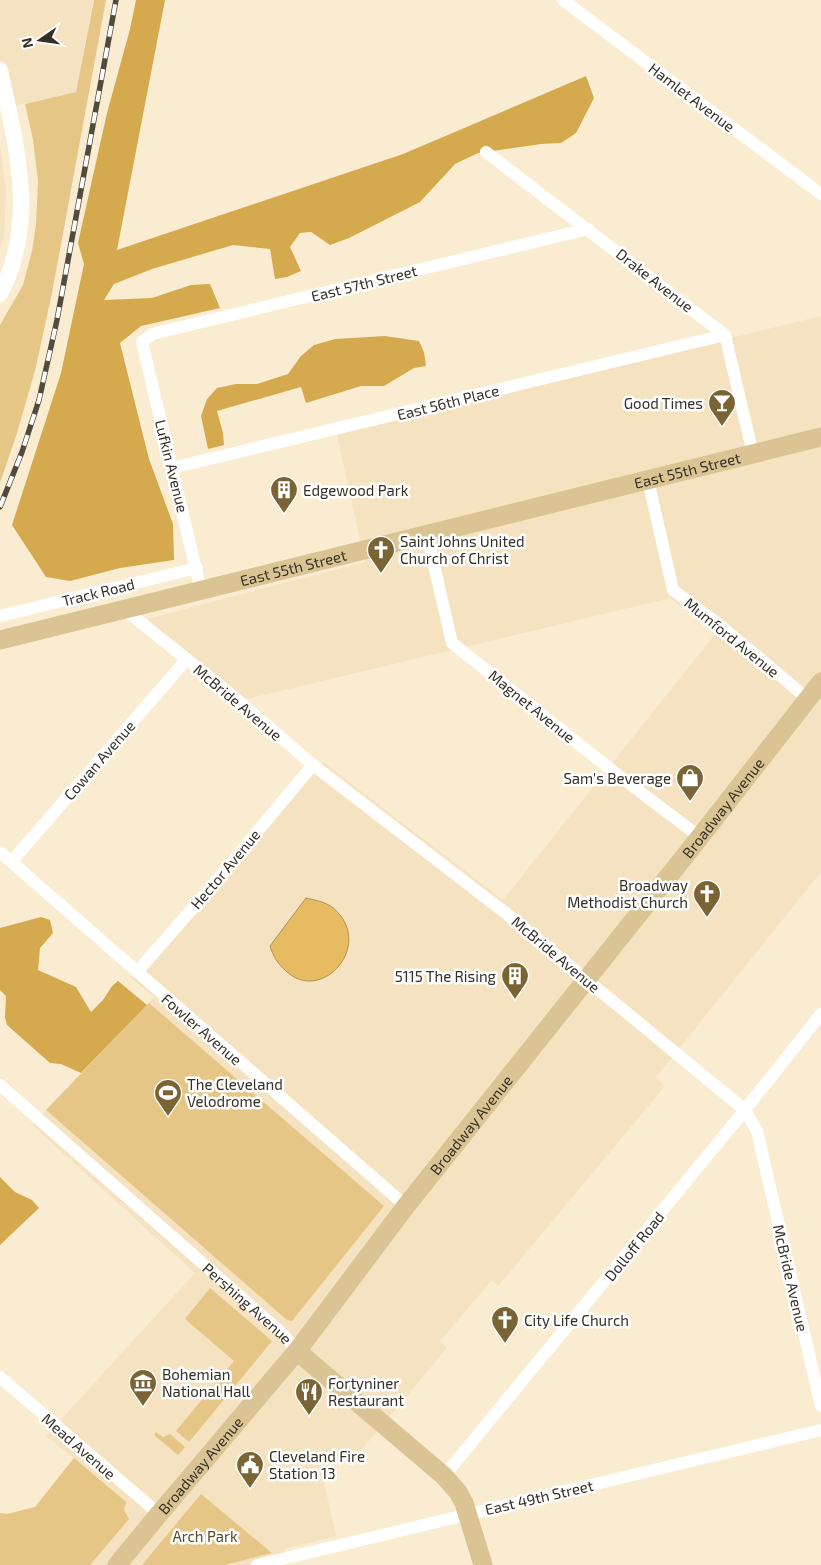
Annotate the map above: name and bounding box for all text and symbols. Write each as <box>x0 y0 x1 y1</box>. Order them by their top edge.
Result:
north arrow <box>15 15 65 65</box>
text: N <box>17 36 36 50</box>
street label: Hamlet Avenue <box>646 59 738 135</box>
street label: Drake Avenue <box>613 244 697 316</box>
street label: East 57th Street <box>309 261 419 305</box>
street label: East 56th Place <box>395 381 501 423</box>
bar icon: Good Times <box>707 388 737 427</box>
place label: Good Times <box>624 394 703 412</box>
street label: Lufkin Avenue <box>152 418 192 514</box>
street label: East 55th Street <box>632 448 743 492</box>
building icon: Edgewood Park <box>269 475 299 514</box>
place label: Edgewood Park <box>303 481 409 499</box>
place label: Saint Johns United Church of Christ <box>400 532 525 567</box>
church icon: Saint Johns United Church of Christ <box>366 535 396 574</box>
street label: East 55th Street <box>238 546 348 589</box>
street label: Track Road <box>60 574 136 610</box>
street label: Mumford Avenue <box>681 593 783 681</box>
street label: McBride Avenue <box>190 660 286 744</box>
street label: Magnet Avenue <box>485 666 579 746</box>
street label: Cowan Avenue <box>60 717 138 803</box>
street label: Broadway Avenue <box>678 754 768 861</box>
shop icon: Sam's Beverage <box>675 763 705 802</box>
place label: Sam's Beverage <box>563 769 671 787</box>
street label: Hector Avenue <box>186 825 264 913</box>
place label: Broadway Methodist Church <box>567 876 688 911</box>
church icon: Broadway Methodist Church <box>692 879 722 918</box>
street label: McBride Avenue <box>508 912 604 996</box>
building icon: 5115 The Rising <box>500 961 530 1000</box>
place label: 5115 The Rising <box>395 967 497 985</box>
street label: Fowler Avenue <box>158 989 246 1069</box>
street label: Broadway Avenue <box>426 1071 516 1178</box>
place label: The Cleveland Velodrome <box>187 1075 283 1110</box>
sports icon: The Cleveland Velodrome <box>153 1078 183 1117</box>
street label: Dolloff Road <box>600 1208 668 1284</box>
street label: McBride Avenue <box>770 1223 812 1333</box>
street label: Pershing Avenue <box>199 1259 296 1347</box>
church icon: City Life Church <box>490 1305 520 1344</box>
place label: City Life Church <box>524 1311 629 1329</box>
place label: Bohemian National Hall <box>162 1365 251 1400</box>
museum icon: Bohemian National Hall <box>128 1368 158 1407</box>
place label: Fortyniner Restaurant <box>328 1374 404 1409</box>
restaurant icon: Fortyniner Restaurant <box>294 1377 324 1416</box>
street label: Mead Avenue <box>39 1409 119 1483</box>
street label: Broadway Avenue <box>154 1413 247 1518</box>
place label: Cleveland Fire Station 13 <box>269 1447 365 1482</box>
public building icon: Cleveland Fire Station 13 <box>235 1450 265 1489</box>
street label: East 49th Street <box>483 1476 595 1518</box>
park label: Arch Park <box>172 1527 238 1545</box>

